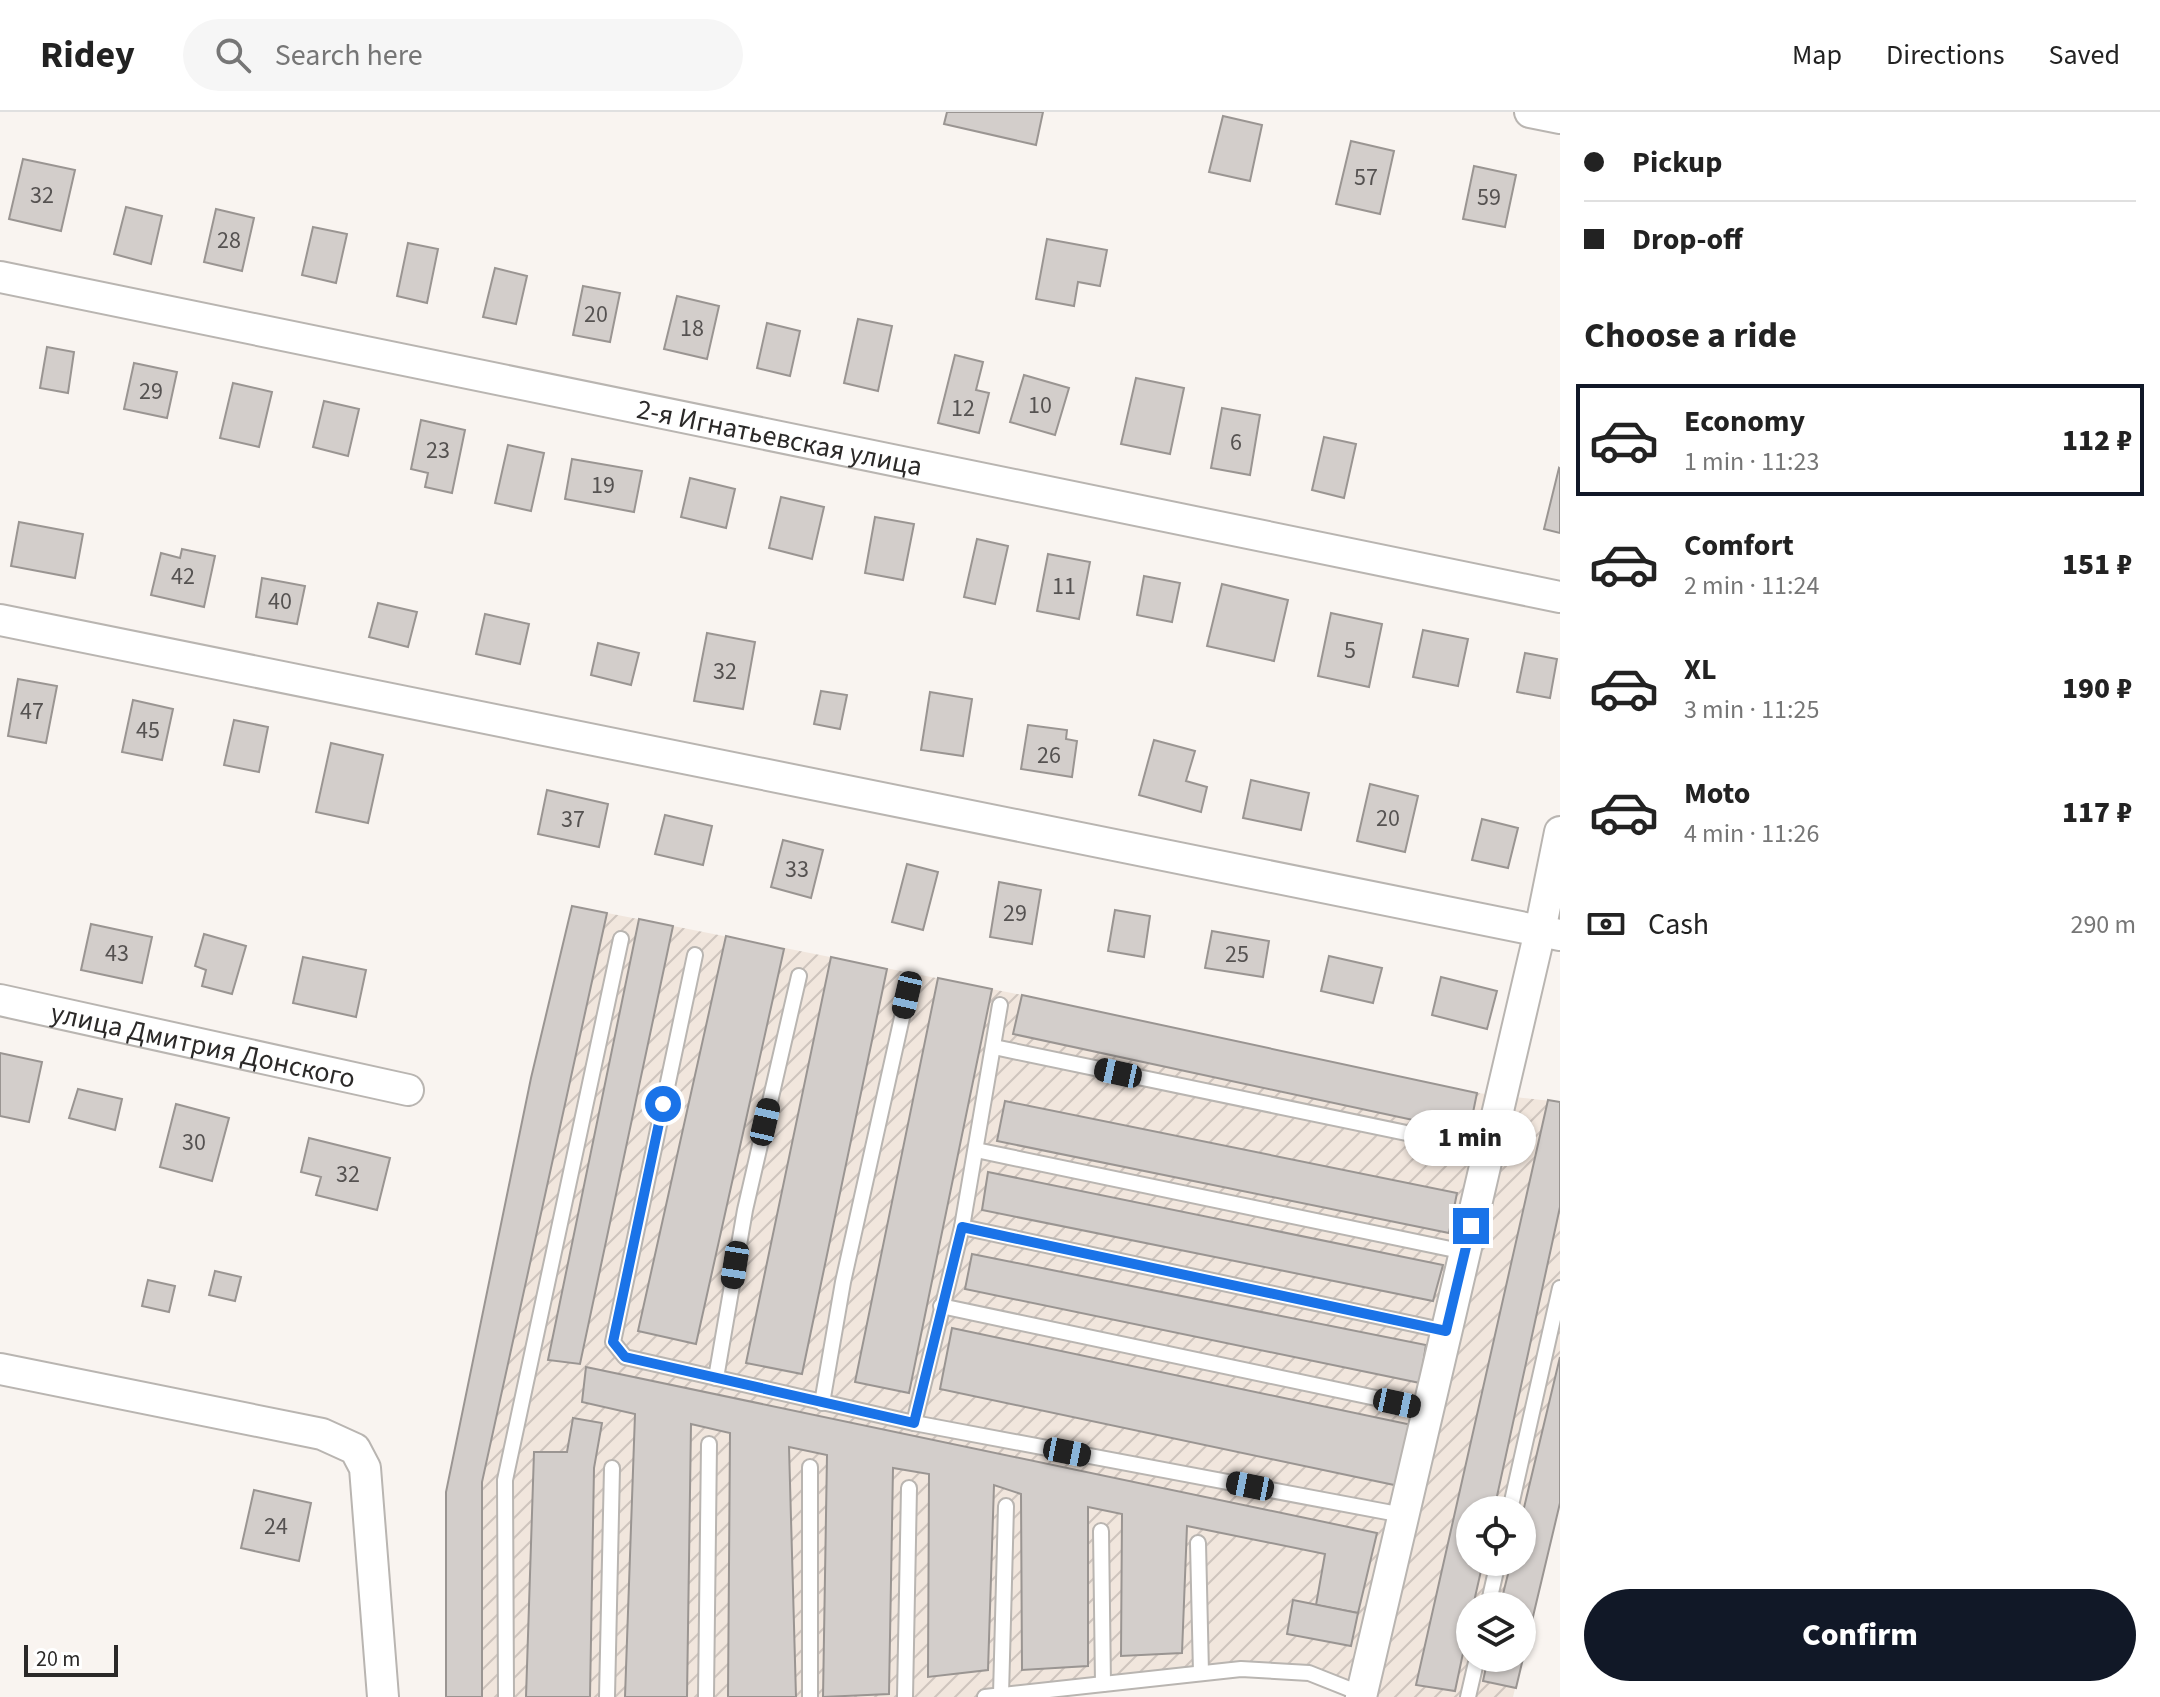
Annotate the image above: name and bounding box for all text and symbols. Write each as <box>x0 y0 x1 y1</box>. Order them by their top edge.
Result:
search box <box>183 19 743 91</box>
text: Ridey <box>40 28 135 82</box>
icon: search <box>211 33 255 77</box>
text: Search here <box>275 34 423 77</box>
text: Map <box>1792 35 1842 75</box>
text: Directions <box>1886 35 2005 75</box>
text: Saved <box>2049 35 2120 75</box>
text: Pickup <box>1632 141 1722 184</box>
house number: 57 <box>1354 160 1378 195</box>
house number: 32 <box>30 178 54 213</box>
house number: 59 <box>1477 180 1501 215</box>
text: Drop-off <box>1632 218 1743 261</box>
house number: 28 <box>217 223 241 258</box>
house number: 20 <box>584 297 608 332</box>
text: Choose a ride <box>1584 310 1797 361</box>
house number: 18 <box>680 311 704 346</box>
house number: 29 <box>139 374 163 409</box>
house number: 10 <box>1028 388 1052 423</box>
street label: 2-я Игнатьевская улица <box>633 389 926 487</box>
house number: 12 <box>951 391 975 426</box>
text: Economy <box>1684 400 1805 443</box>
icon: car <box>1588 404 1660 476</box>
text: 112 ₽ <box>2062 419 2132 462</box>
house number: 6 <box>1230 425 1242 460</box>
house number: 23 <box>426 433 450 468</box>
text: 1 min · 11:23 <box>1684 443 1819 480</box>
house number: 19 <box>591 468 615 503</box>
text: Comfort <box>1684 524 1794 567</box>
icon: car <box>1588 528 1660 600</box>
text: 151 ₽ <box>2062 543 2132 586</box>
house number: 42 <box>171 559 195 594</box>
text: 2 min · 11:24 <box>1684 567 1819 604</box>
house number: 11 <box>1052 569 1076 604</box>
house number: 40 <box>268 584 292 619</box>
house number: 5 <box>1344 633 1356 668</box>
text: XL <box>1684 648 1717 691</box>
icon: car <box>1588 652 1660 724</box>
house number: 32 <box>713 654 737 689</box>
text: 190 ₽ <box>2062 667 2132 710</box>
text: 3 min · 11:25 <box>1684 691 1819 728</box>
house number: 47 <box>20 694 44 729</box>
house number: 45 <box>136 713 160 748</box>
house number: 26 <box>1037 738 1061 773</box>
text: Moto <box>1684 772 1750 815</box>
icon: car <box>1588 776 1660 848</box>
text: 117 ₽ <box>2062 791 2132 834</box>
house number: 20 <box>1376 801 1400 836</box>
house number: 37 <box>561 802 585 837</box>
text: 4 min · 11:26 <box>1684 815 1819 852</box>
house number: 33 <box>785 852 809 887</box>
house number: 29 <box>1003 896 1027 931</box>
icon: cash <box>1584 902 1628 946</box>
text: Cash <box>1648 903 1709 946</box>
text: 290 m <box>2070 906 2136 943</box>
house number: 43 <box>105 936 129 971</box>
house number: 25 <box>1225 937 1249 972</box>
car <box>890 969 924 1021</box>
street label: улица Дмитрия Донского <box>47 993 359 1099</box>
car <box>1092 1056 1144 1090</box>
route start <box>645 1086 681 1122</box>
car <box>748 1096 782 1148</box>
callout: 1 min <box>1405 1110 1537 1166</box>
text: 1 min <box>1438 1119 1502 1156</box>
house number: 30 <box>182 1125 206 1160</box>
house number: 32 <box>336 1157 360 1192</box>
route end <box>1453 1208 1489 1244</box>
car <box>719 1239 751 1291</box>
car <box>1371 1386 1423 1420</box>
car <box>1041 1436 1093 1468</box>
car <box>1224 1470 1276 1502</box>
map controls <box>1456 1496 1536 1672</box>
button: locate <box>1456 1496 1536 1576</box>
house number: 24 <box>264 1509 288 1544</box>
button: Confirm <box>1584 1589 2136 1681</box>
button: layers <box>1456 1592 1536 1672</box>
scale bar <box>24 1641 118 1677</box>
text: 20 m <box>36 1643 81 1675</box>

